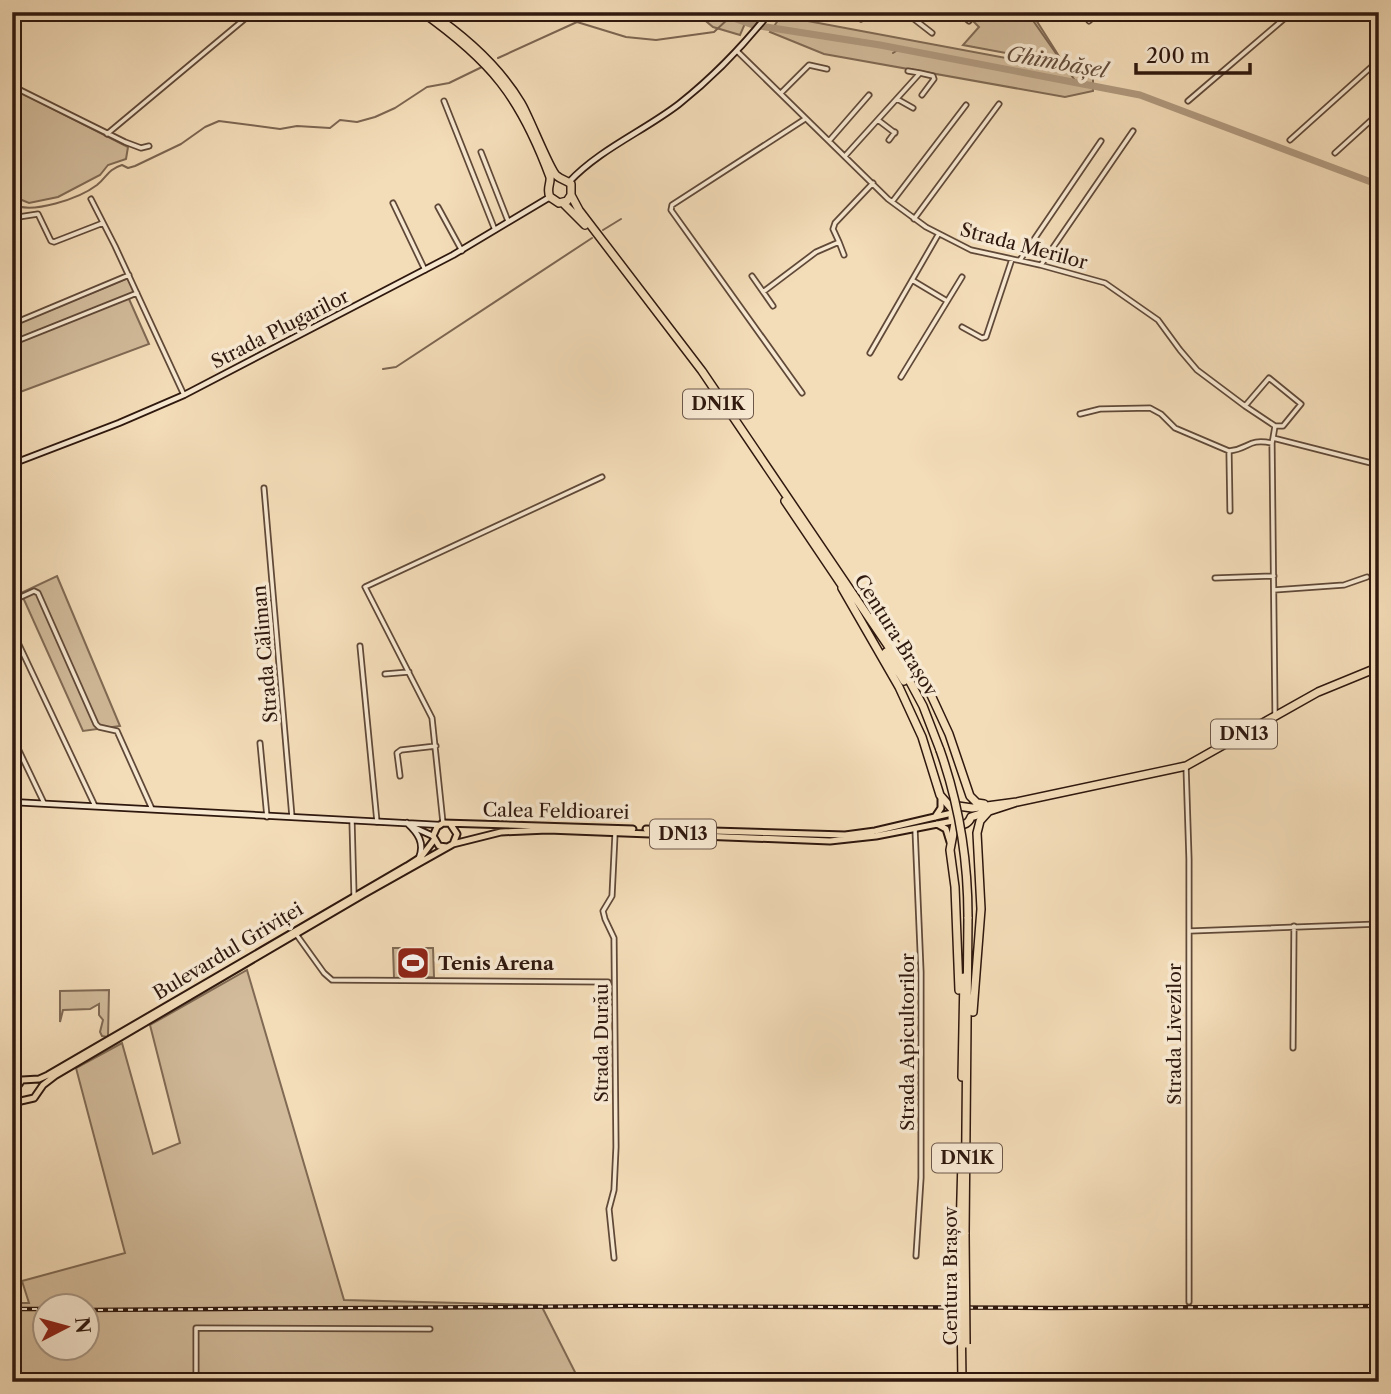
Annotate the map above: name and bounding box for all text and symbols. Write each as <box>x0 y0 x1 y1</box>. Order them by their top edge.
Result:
scale bar <box>1136 32 1249 76</box>
water label: Ghimbășel <box>1004 41 1112 85</box>
text: 200 m <box>1146 43 1210 68</box>
street label: Strada Merilor <box>958 218 1090 274</box>
street label: Strada Plugarilor <box>207 284 353 374</box>
road number: DN1K <box>683 390 753 418</box>
street label: Centura Brașov <box>849 570 943 701</box>
street label: Strada Căliman <box>248 584 282 724</box>
road number: DN13 <box>1211 720 1277 748</box>
street label: Calea Feldioarei <box>482 798 630 824</box>
road number: DN13 <box>650 820 716 848</box>
street label: Bulevardul Griviței <box>149 897 307 1005</box>
sports icon: Tenis Arena <box>394 944 432 982</box>
place label: Tenis Arena <box>438 952 555 975</box>
street label: Strada Apicultorilor <box>896 953 919 1131</box>
street label: Strada Livezilor <box>1163 963 1186 1105</box>
street label: Strada Durău <box>590 983 613 1103</box>
road number: DN1K <box>932 1143 1002 1172</box>
street label: Centura Brașov <box>939 1206 962 1346</box>
north arrow <box>32 1292 102 1362</box>
text: N <box>70 1316 95 1335</box>

